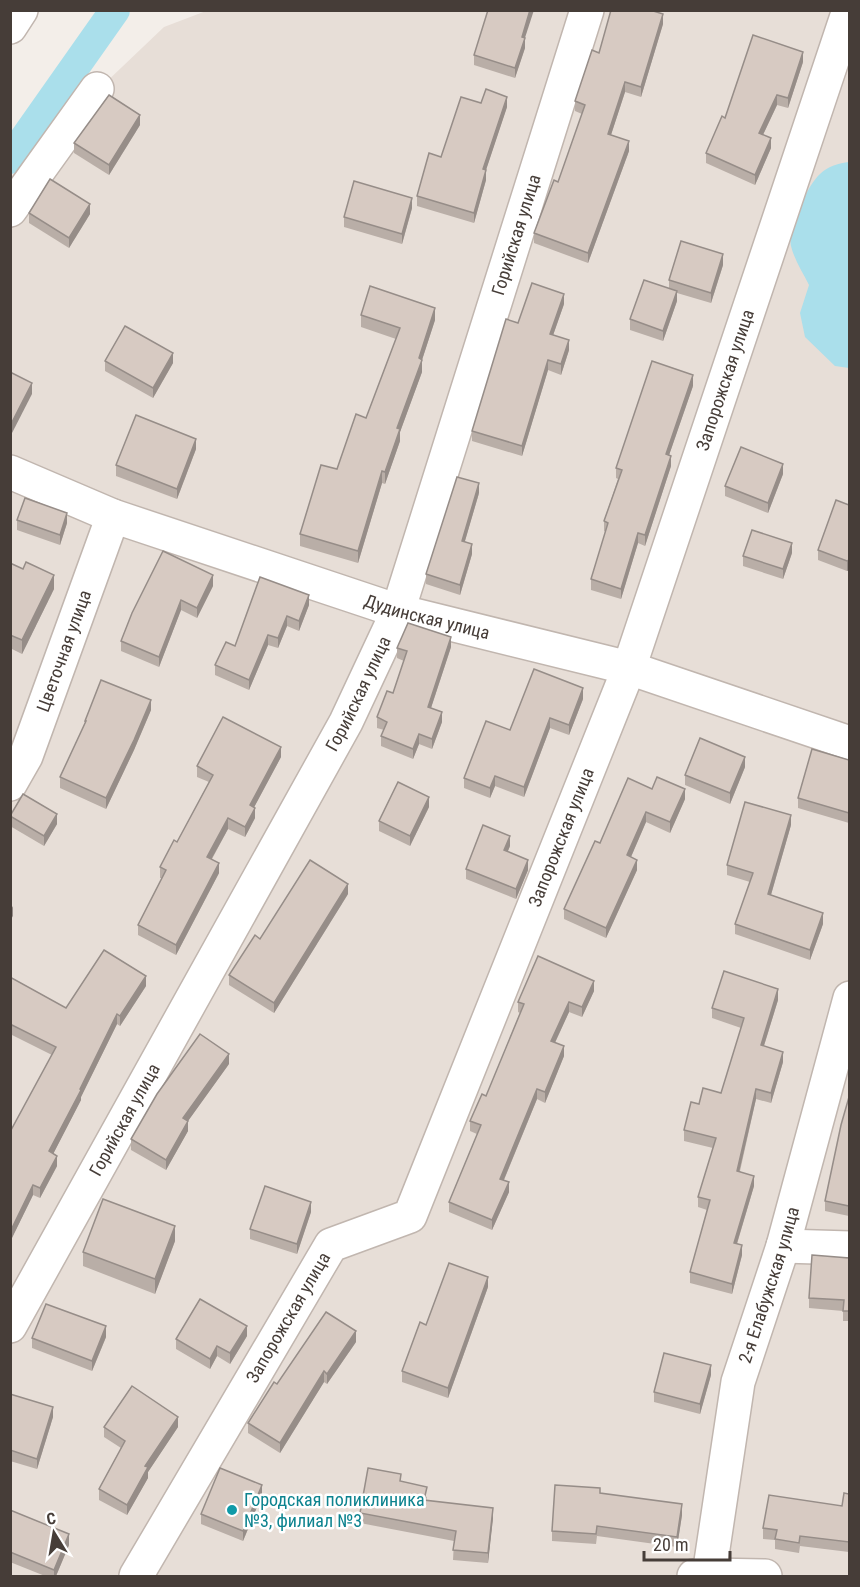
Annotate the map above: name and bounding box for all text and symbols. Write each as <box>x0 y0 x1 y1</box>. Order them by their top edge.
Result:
street label: Горийская улица <box>487 172 545 298</box>
street label: Запорожская улица <box>691 307 758 453</box>
street label: Цветочная улица <box>32 587 95 715</box>
street label: Дудинская улица <box>362 590 492 643</box>
street label: Горийская улица <box>321 633 395 755</box>
street label: Запорожская улица <box>524 765 598 910</box>
street label: Горийская улица <box>85 1060 164 1179</box>
street label: 2-я Елабужская улица <box>734 1204 803 1366</box>
street label: Запорожская улица <box>241 1248 334 1386</box>
place label: Городская поликлиника №3, филиал №3 <box>244 1489 425 1531</box>
north arrow <box>24 1503 84 1563</box>
marker: Городская поликлиника №3, филиал №3 <box>225 1503 239 1517</box>
text: С <box>45 1509 58 1529</box>
scale bar <box>644 1524 730 1562</box>
text: 20 m <box>653 1534 688 1555</box>

